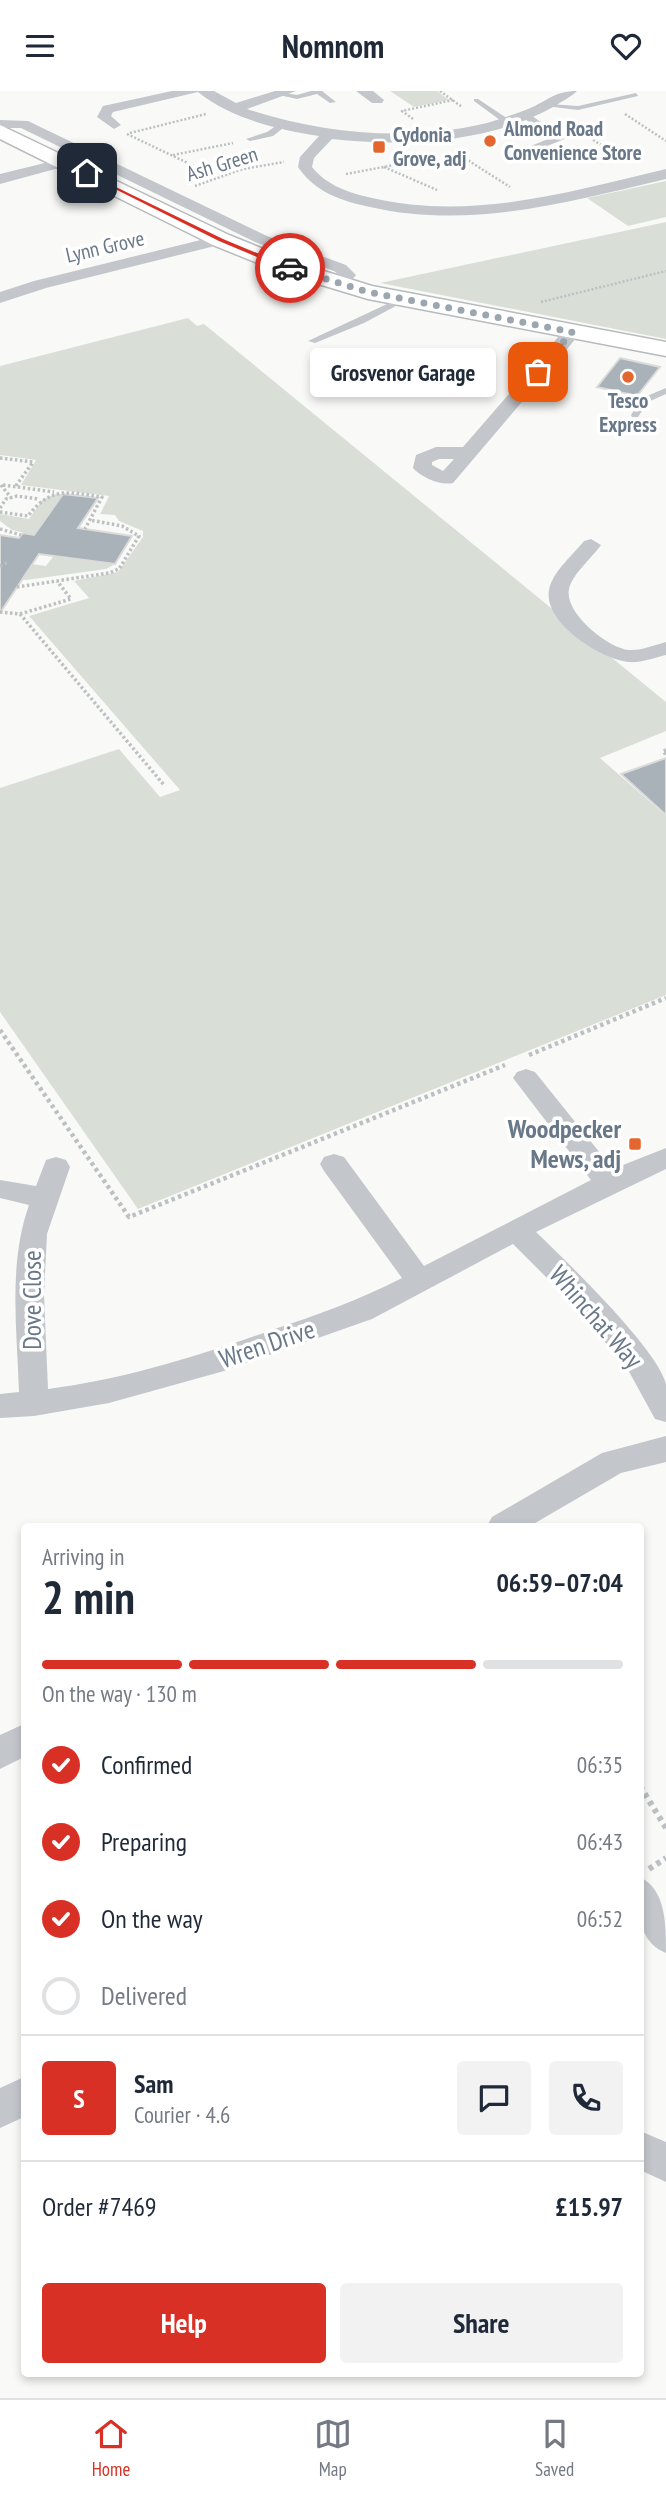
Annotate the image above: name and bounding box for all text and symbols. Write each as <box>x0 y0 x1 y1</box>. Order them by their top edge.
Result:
text: Nomnom <box>282 25 384 67</box>
icon: menu <box>21 27 59 65</box>
icon: heart <box>607 27 645 65</box>
place label: Almond Road Convenience Store <box>503 115 642 166</box>
place label: Cydonia Grove, adj <box>393 121 466 172</box>
marker: Almond Road Convenience Store <box>482 133 498 149</box>
marker: Cydonia Grove, adj <box>371 139 387 155</box>
street label: Ash Green <box>183 140 261 187</box>
pin <box>57 143 117 203</box>
icon: home <box>68 154 106 192</box>
street label: Lynn Grove <box>63 224 147 269</box>
courier <box>255 233 325 303</box>
icon: car <box>271 249 309 287</box>
pin <box>508 342 568 402</box>
callout: Grosvenor Garage <box>310 347 496 397</box>
icon: bag <box>519 353 557 391</box>
text: Grosvenor Garage <box>331 358 475 387</box>
marker: Tesco Express <box>620 369 636 385</box>
place label: Tesco Express <box>599 387 657 438</box>
place label: Woodpecker Mews, adj <box>507 1112 621 1175</box>
marker: Woodpecker Mews, adj <box>627 1136 643 1152</box>
street label: Dove Close <box>15 1250 48 1350</box>
street label: Whinchat Way <box>543 1258 650 1375</box>
street label: Wren Drive <box>215 1312 319 1375</box>
text: Arriving in <box>42 1542 124 1571</box>
text: 06:59–07:04 <box>496 1566 623 1599</box>
text: 2 min <box>42 1567 135 1627</box>
text: On the way · 130 m <box>42 1679 197 1708</box>
icon: check <box>42 1746 80 1784</box>
text: Confirmed <box>101 1748 192 1781</box>
text: 06:35 <box>577 1750 623 1779</box>
icon: check <box>42 1823 80 1861</box>
text: Preparing <box>101 1825 187 1858</box>
text: 06:43 <box>577 1827 623 1856</box>
icon: check <box>42 1900 80 1938</box>
text: On the way <box>101 1902 203 1935</box>
text: 06:52 <box>577 1904 623 1933</box>
text: Delivered <box>101 1979 187 2012</box>
button: chat <box>457 2061 531 2135</box>
button: phone <box>549 2061 623 2135</box>
text: Sam <box>134 2067 173 2100</box>
text: S <box>73 2082 85 2115</box>
text: Courier · 4.6 <box>134 2100 230 2129</box>
text: Order #7469 <box>42 2190 157 2223</box>
text: £15.97 <box>555 2190 623 2223</box>
button: Help <box>42 2283 326 2363</box>
button: Share <box>340 2283 623 2363</box>
tab: Home <box>92 2415 130 2481</box>
tab: Map <box>314 2415 352 2481</box>
tab: Saved <box>535 2415 574 2481</box>

